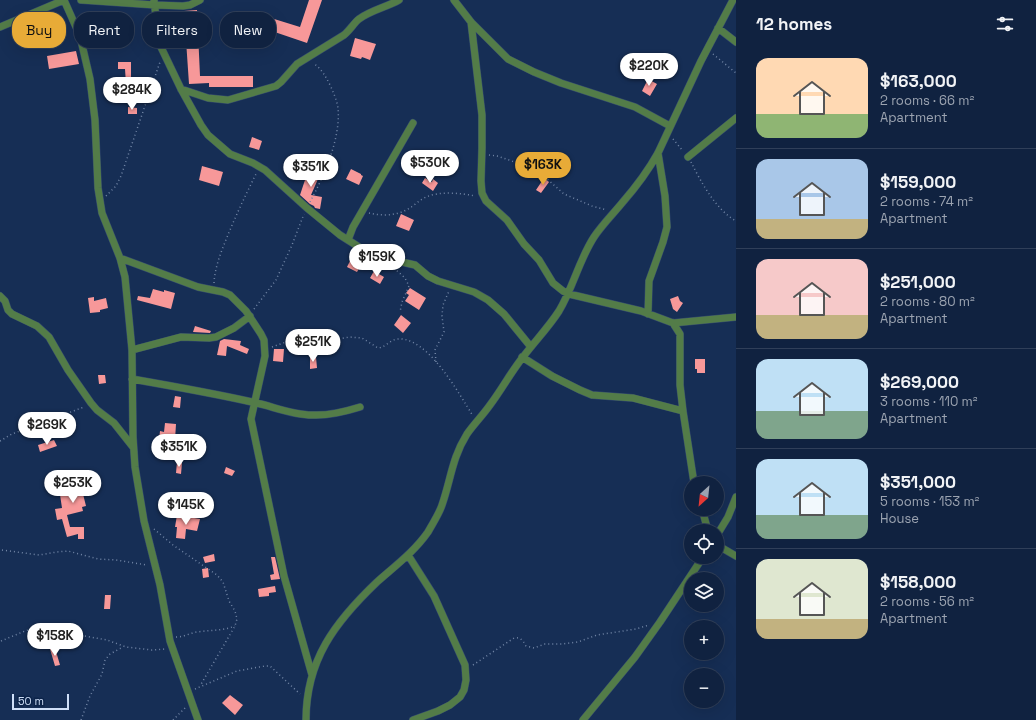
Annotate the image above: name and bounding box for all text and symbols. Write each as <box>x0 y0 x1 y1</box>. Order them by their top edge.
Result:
chip: Buy <box>12 12 66 48</box>
chip: Rent <box>74 12 134 48</box>
chip: Filters <box>142 12 212 48</box>
chip: New <box>220 12 276 48</box>
text: 12 homes <box>756 13 832 35</box>
icon: filters <box>994 13 1016 35</box>
pin: $220K <box>621 53 677 87</box>
text: $220K <box>629 57 669 74</box>
text: $163,000 <box>880 70 957 92</box>
icon: home <box>788 74 836 122</box>
pin: $284K <box>104 77 160 111</box>
text: $284K <box>112 81 152 98</box>
text: 2 rooms · 66 m² <box>880 92 974 109</box>
text: Apartment <box>880 109 948 126</box>
pin: $530K <box>402 150 458 184</box>
pin: $163K <box>515 152 571 186</box>
pin: $351K <box>283 154 339 188</box>
text: $530K <box>410 154 450 171</box>
text: $163K <box>524 156 562 173</box>
text: $351K <box>292 158 330 175</box>
text: $159,000 <box>880 171 956 193</box>
icon: home <box>788 175 836 223</box>
text: 2 rooms · 74 m² <box>880 193 973 210</box>
text: Apartment <box>880 210 948 227</box>
pin: $159K <box>349 244 405 278</box>
text: $159K <box>358 248 396 265</box>
text: $251,000 <box>880 271 956 293</box>
icon: home <box>788 275 836 323</box>
text: 2 rooms · 80 m² <box>880 293 975 310</box>
text: Apartment <box>880 310 948 327</box>
pin: $251K <box>285 329 341 363</box>
text: $251K <box>294 333 332 350</box>
text: $269,000 <box>880 371 959 393</box>
icon: home <box>788 375 836 423</box>
text: 3 rooms · 110 m² <box>880 393 978 410</box>
text: Apartment <box>880 410 948 427</box>
pin: $269K <box>19 412 75 446</box>
text: $269K <box>27 416 67 433</box>
pin: $351K <box>151 434 207 468</box>
text: $351K <box>160 438 198 455</box>
pin: $253K <box>45 470 101 504</box>
text: $351,000 <box>880 471 956 493</box>
text: $253K <box>53 474 93 491</box>
icon: home <box>788 475 836 523</box>
north arrow <box>684 476 724 516</box>
map controls <box>684 476 724 708</box>
pin: $145K <box>158 492 214 526</box>
text: 5 rooms · 153 m² <box>880 493 979 510</box>
text: $145K <box>167 496 205 513</box>
text: House <box>880 510 919 527</box>
button: locate <box>684 524 724 564</box>
text: $158,000 <box>880 571 956 593</box>
button: layers <box>684 572 724 612</box>
icon: home <box>788 575 836 623</box>
text: 2 rooms · 56 m² <box>880 593 974 610</box>
text: Apartment <box>880 610 948 627</box>
button: + <box>684 620 724 660</box>
pin: $158K <box>27 623 83 657</box>
text: $158K <box>36 627 74 644</box>
button: − <box>684 668 724 708</box>
scale bar <box>12 692 69 711</box>
text: 50 m <box>18 694 44 708</box>

